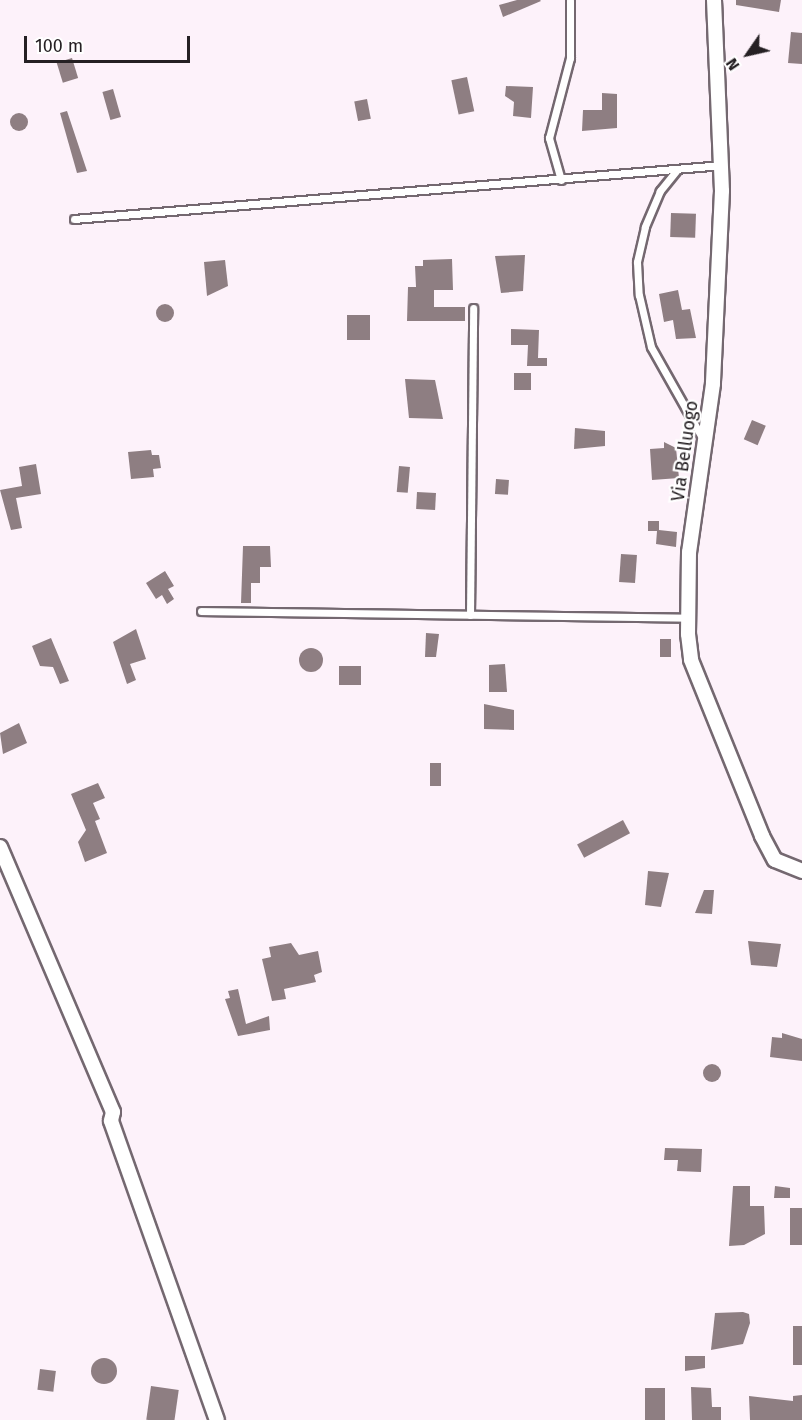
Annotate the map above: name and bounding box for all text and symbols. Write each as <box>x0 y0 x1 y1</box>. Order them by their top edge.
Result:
scale bar <box>27 24 194 62</box>
north arrow <box>718 24 778 84</box>
text: 100 m <box>35 35 83 57</box>
text: N <box>722 55 744 74</box>
street label: Via Belluogo <box>667 399 703 503</box>

